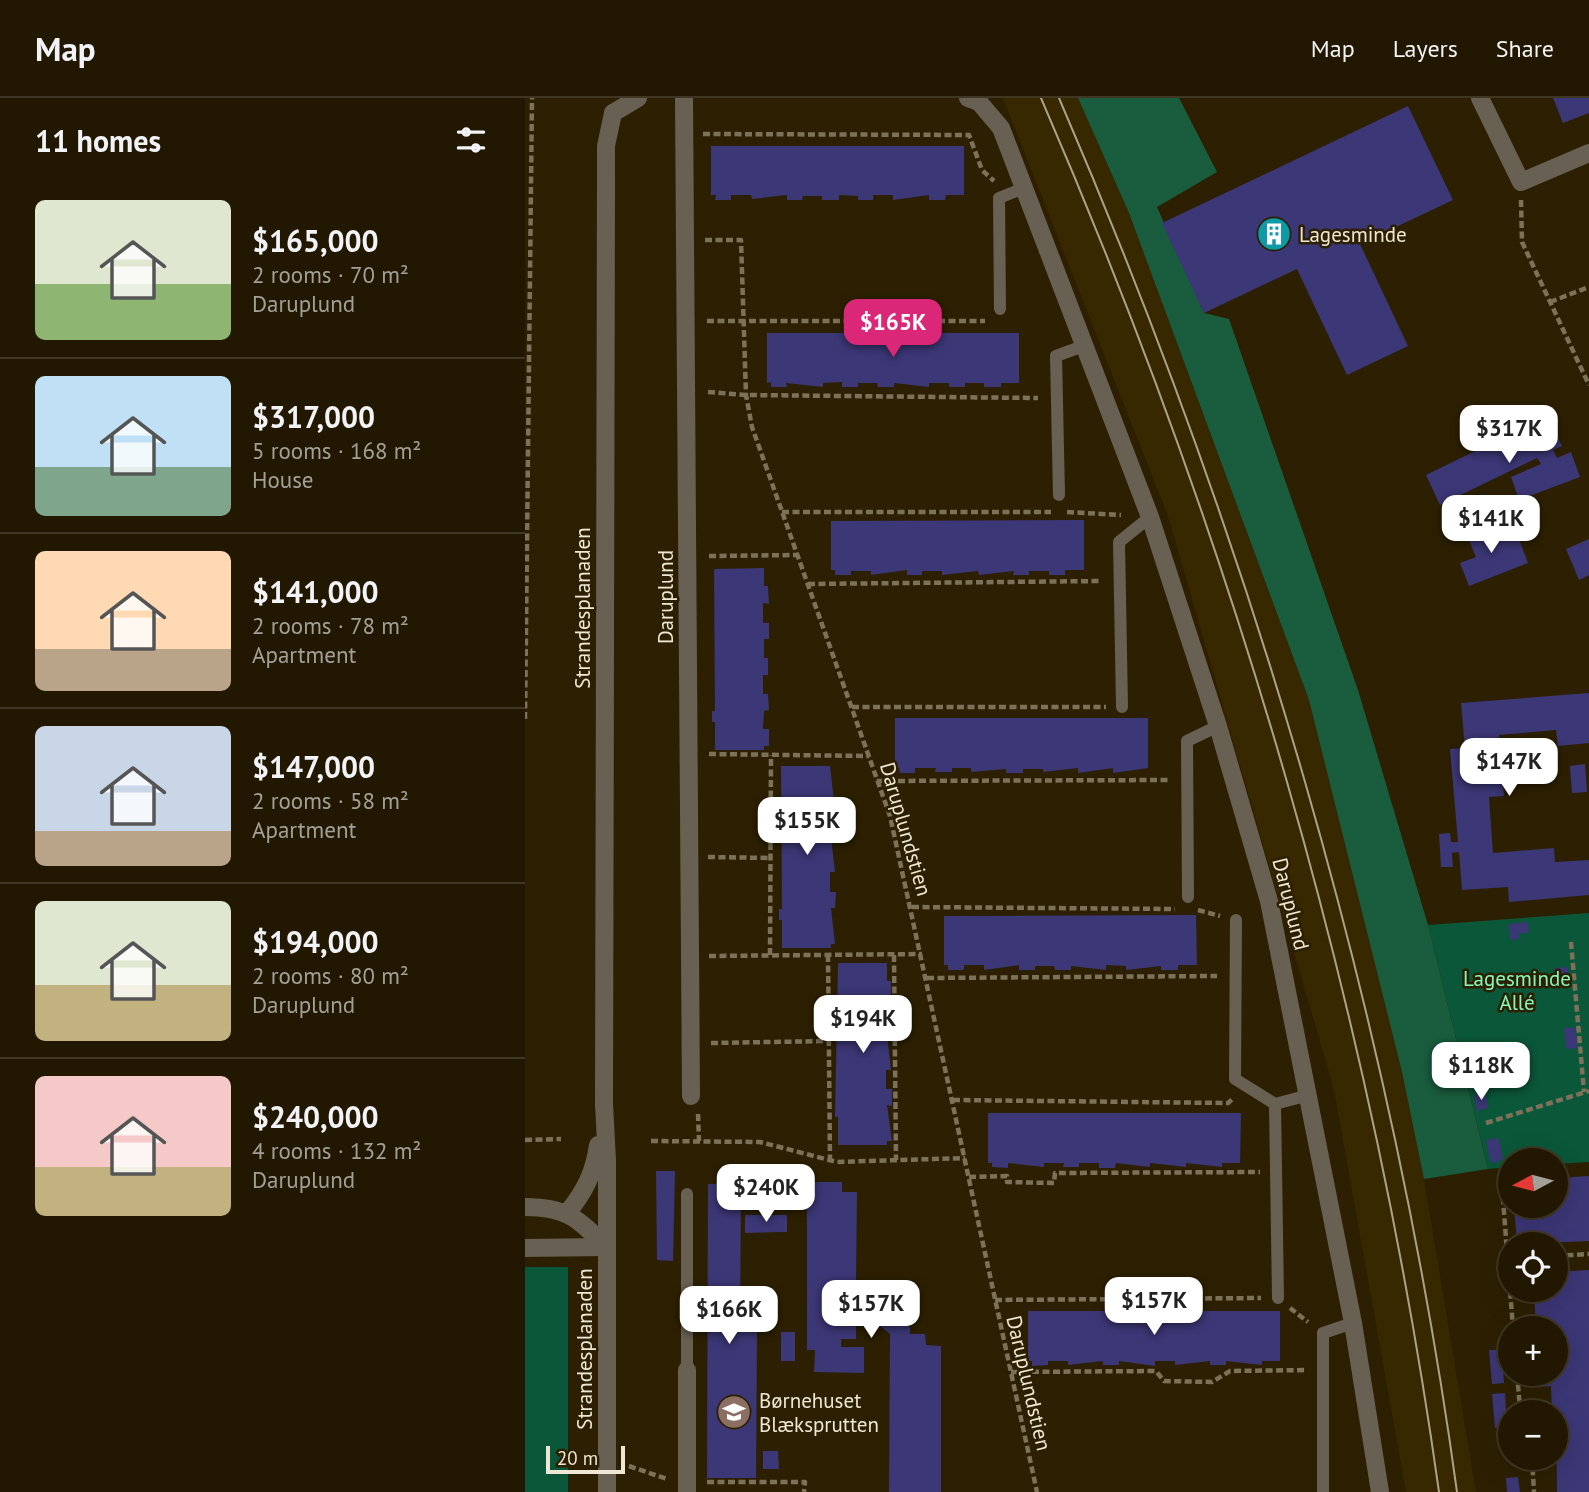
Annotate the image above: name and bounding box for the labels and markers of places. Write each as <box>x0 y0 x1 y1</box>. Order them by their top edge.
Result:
building icon: Lagesminde <box>1255 215 1293 253</box>
place label: Lagesminde <box>1299 221 1407 248</box>
pin: $165K <box>844 300 942 359</box>
pin: $317K <box>1460 406 1558 465</box>
pin: $141K <box>1442 496 1540 555</box>
pin: $147K <box>1460 738 1558 798</box>
pin: $155K <box>758 798 856 857</box>
pin: $194K <box>814 996 912 1055</box>
pin: $118K <box>1432 1042 1530 1102</box>
pin: $240K <box>717 1164 815 1224</box>
pin: $157K <box>1105 1278 1203 1337</box>
pin: $157K <box>822 1280 920 1340</box>
pin: $166K <box>680 1286 778 1346</box>
place label: Børnehuset Blæksprutten <box>759 1387 879 1438</box>
school or university icon: Børnehuset Blæksprutten <box>715 1393 753 1431</box>

